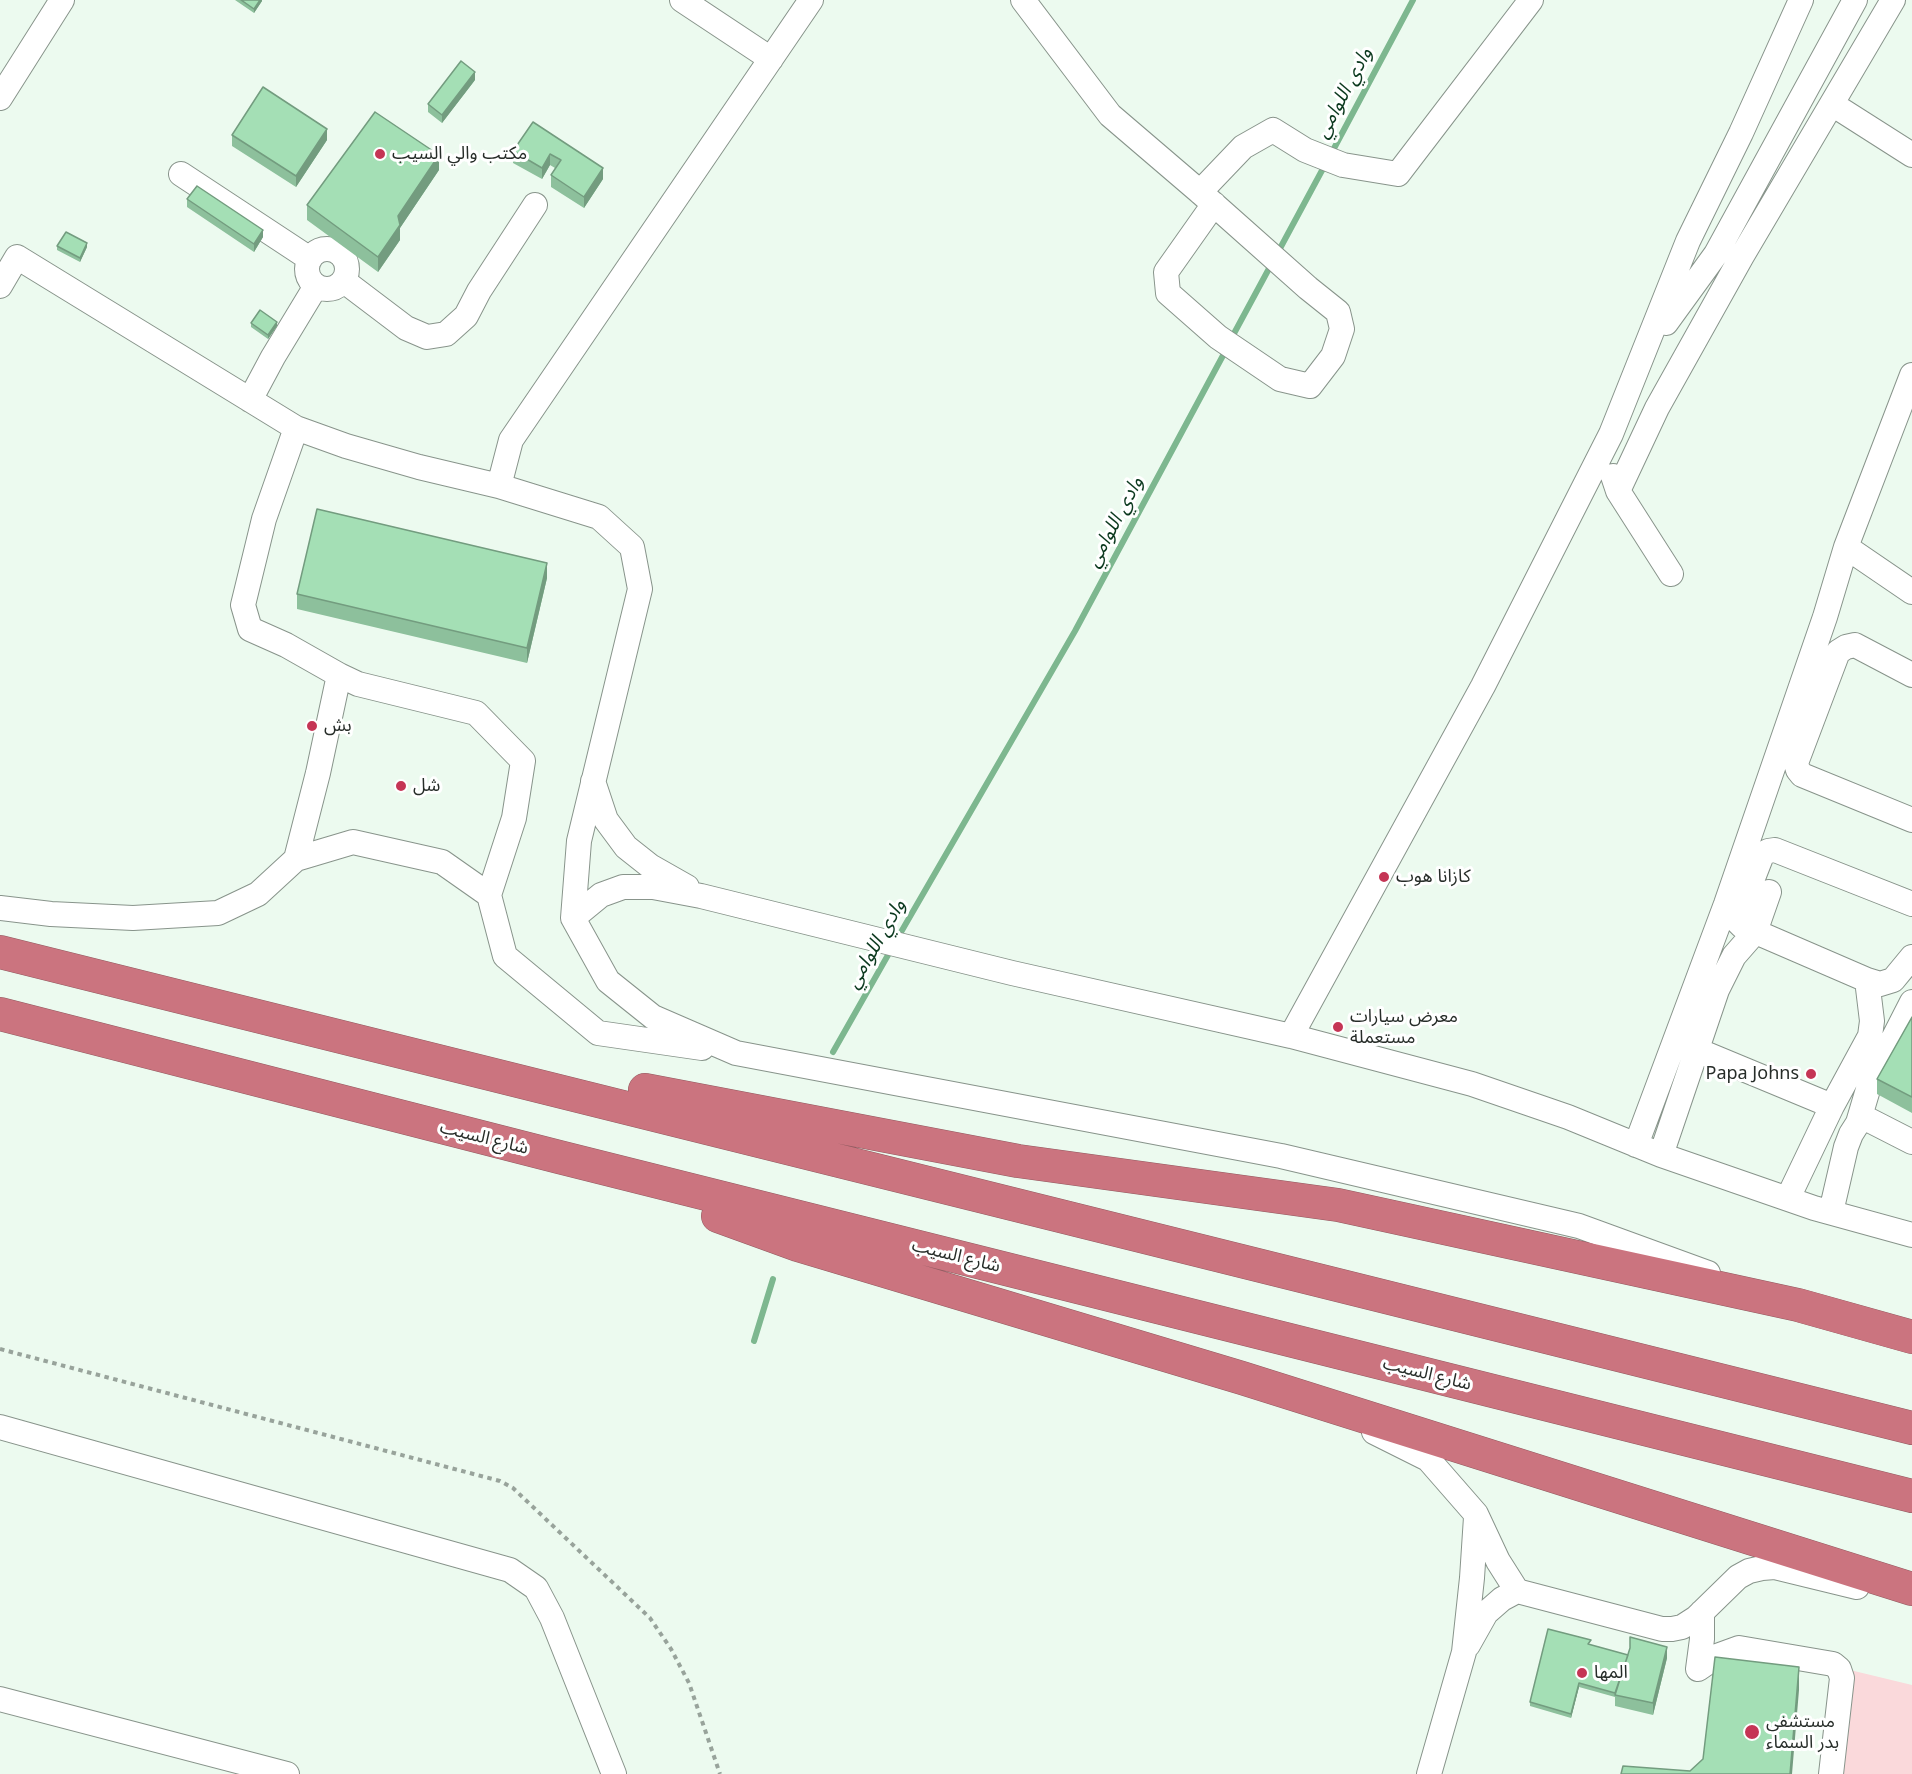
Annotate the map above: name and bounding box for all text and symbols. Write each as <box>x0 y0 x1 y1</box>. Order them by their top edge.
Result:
water label: وادي اللوامي <box>1310 44 1378 142</box>
place label: مكتب والي السيب <box>392 143 527 165</box>
marker: مكتب والي السيب <box>373 147 387 161</box>
water label: وادي اللوامي <box>1081 473 1149 571</box>
place label: بش <box>324 715 352 737</box>
marker: بش <box>305 719 319 733</box>
place label: شل <box>413 775 440 797</box>
marker: شل <box>394 779 408 793</box>
place label: كازانا هوب <box>1396 866 1471 888</box>
marker: كازانا هوب <box>1377 870 1391 884</box>
water label: وادي اللوامي <box>841 895 911 993</box>
place label: معرض سيارات مستعملة <box>1350 1006 1458 1048</box>
marker: معرض سيارات مستعملة <box>1331 1020 1345 1034</box>
place label: Papa Johns <box>1705 1063 1799 1085</box>
marker: Papa Johns <box>1804 1067 1818 1081</box>
street label: شارع السيب <box>438 1117 530 1159</box>
street label: شارع السيب <box>910 1235 1002 1277</box>
street label: شارع السيب <box>1381 1353 1473 1395</box>
place label: المها <box>1594 1662 1628 1684</box>
marker: المها <box>1575 1666 1589 1680</box>
place label: مستشفى بدر السماء <box>1766 1711 1839 1754</box>
marker: مستشفى بدر السماء <box>1743 1723 1761 1741</box>

